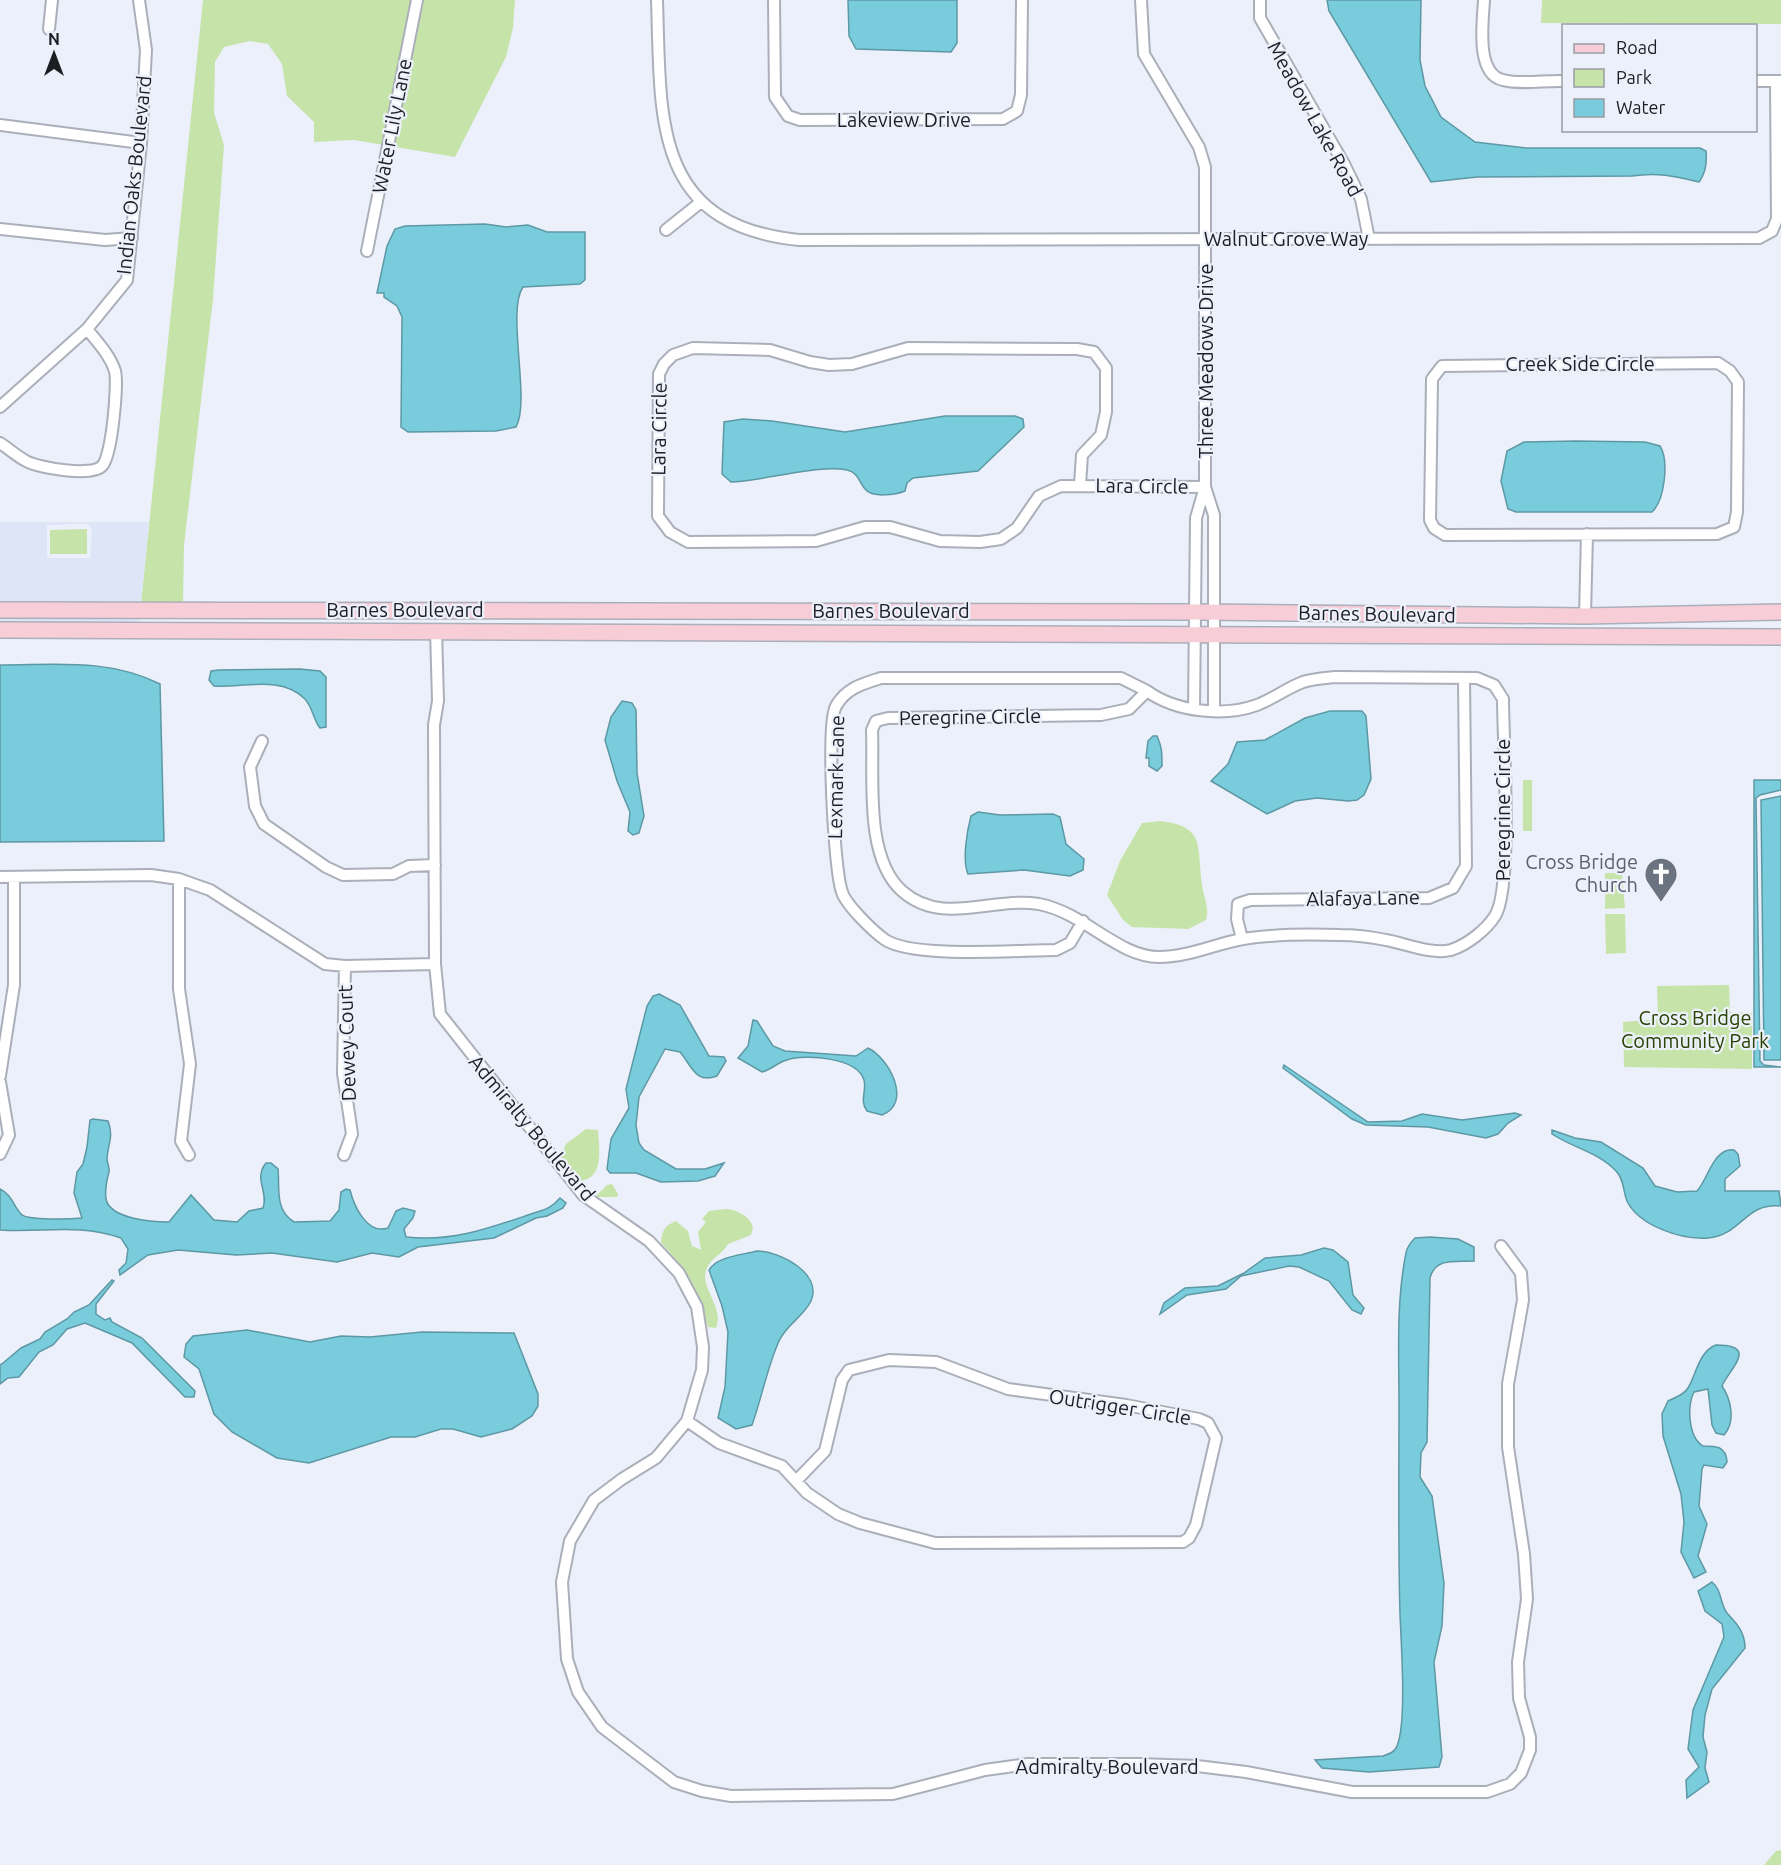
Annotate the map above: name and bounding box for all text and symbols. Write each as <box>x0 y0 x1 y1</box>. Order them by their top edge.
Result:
north arrow <box>24 24 84 84</box>
legend <box>1562 24 1757 132</box>
text: N <box>48 30 60 48</box>
street label: Meadow Lake Road <box>1263 37 1368 200</box>
text: Road <box>1616 37 1658 57</box>
street label: Water Lily Lane <box>367 57 416 195</box>
text: Park <box>1616 67 1652 87</box>
street label: Indian Oaks Boulevard <box>112 74 155 276</box>
text: Water <box>1616 97 1666 117</box>
street label: Lakeview Drive <box>837 108 971 131</box>
street label: Walnut Grove Way <box>1204 227 1369 250</box>
street label: Three Meadows Drive <box>1194 264 1217 458</box>
street label: Creek Side Circle <box>1505 352 1655 375</box>
street label: Lara Circle <box>646 382 671 476</box>
street label: Lara Circle <box>1095 473 1189 498</box>
street label: Barnes Boulevard <box>326 598 484 621</box>
street label: Barnes Boulevard <box>812 599 970 622</box>
street label: Barnes Boulevard <box>1298 601 1456 626</box>
street label: Peregrine Circle <box>899 704 1041 729</box>
street label: Lexmark Lane <box>823 715 848 839</box>
street label: Peregrine Circle <box>1491 739 1514 881</box>
place label: Cross Bridge Church <box>1525 850 1638 896</box>
church icon: Cross Bridge Church <box>1643 856 1679 903</box>
street label: Alafaya Lane <box>1306 885 1420 910</box>
street label: Dewey Court <box>333 984 360 1102</box>
park label: Cross Bridge Community Park <box>1621 1006 1769 1052</box>
street label: Admiralty Boulevard <box>465 1050 600 1205</box>
street label: Outrigger Circle <box>1047 1384 1193 1429</box>
street label: Admiralty Boulevard <box>1015 1755 1199 1778</box>

